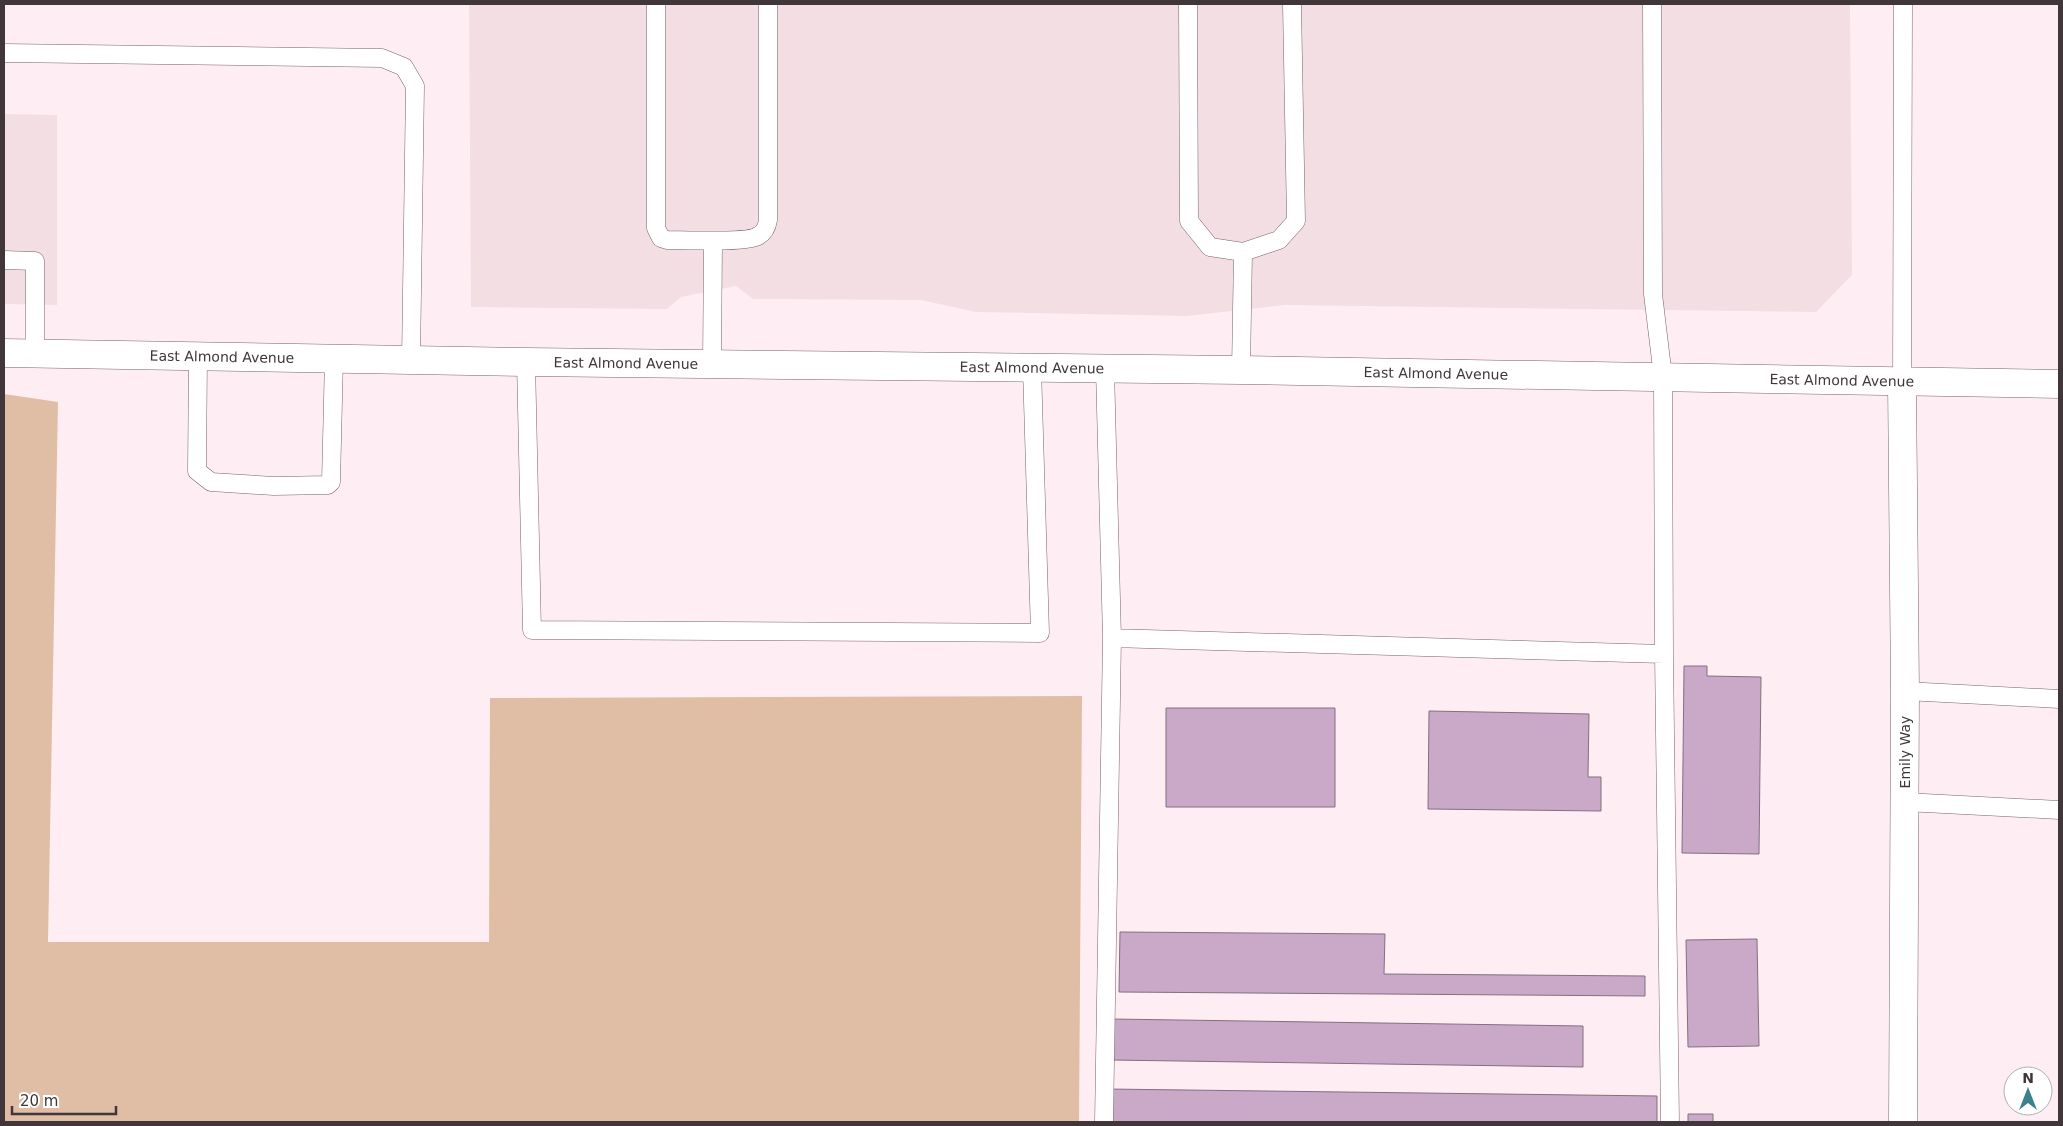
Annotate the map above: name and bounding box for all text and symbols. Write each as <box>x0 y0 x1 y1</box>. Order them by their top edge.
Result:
street label: East Almond Avenue <box>150 348 294 366</box>
street label: East Almond Avenue <box>553 354 698 372</box>
street label: East Almond Avenue <box>959 359 1104 376</box>
street label: East Almond Avenue <box>1363 364 1508 383</box>
street label: East Almond Avenue <box>1769 371 1914 390</box>
street label: Emily Way <box>1897 716 1913 788</box>
north arrow <box>2003 1066 2053 1116</box>
text: N <box>2022 1070 2034 1086</box>
scale bar <box>12 1084 116 1116</box>
text: 20 m <box>20 1092 58 1110</box>

